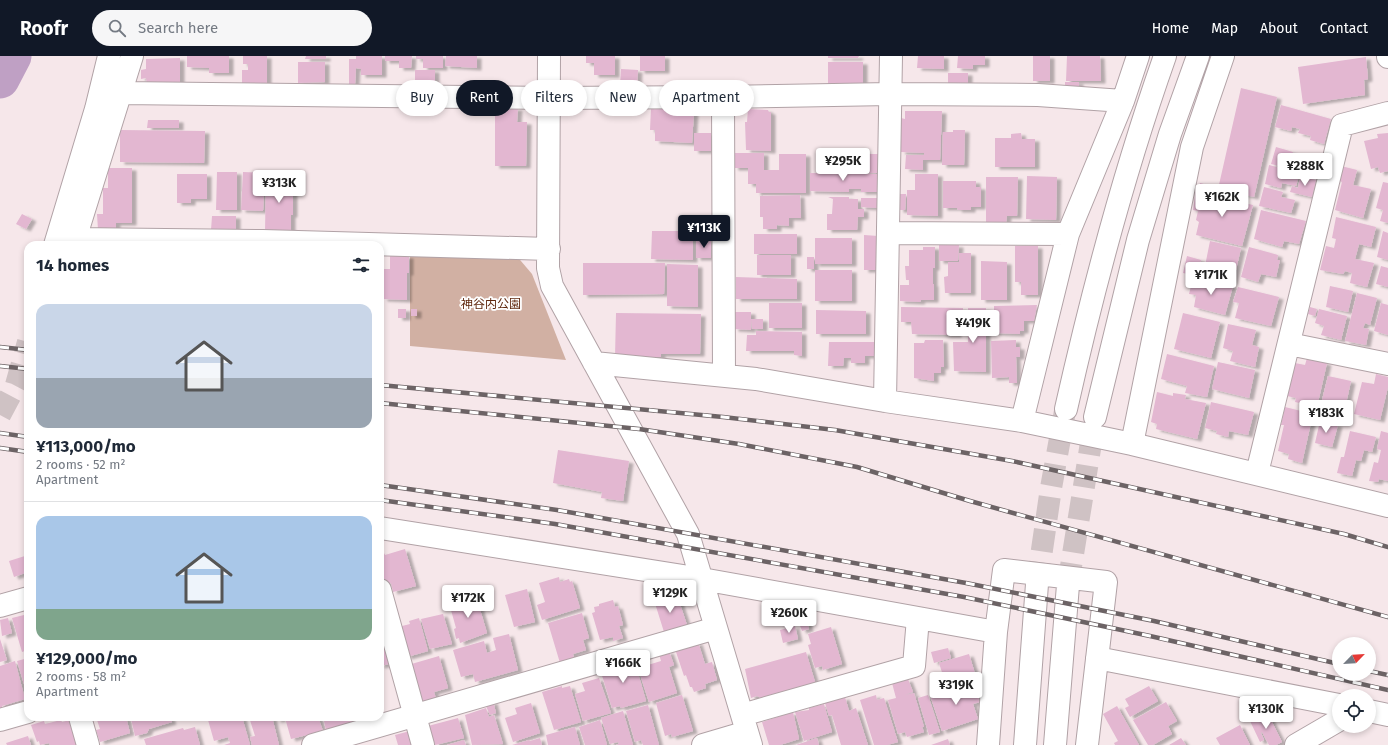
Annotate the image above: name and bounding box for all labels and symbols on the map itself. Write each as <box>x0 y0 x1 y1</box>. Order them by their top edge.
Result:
pin: ¥295K <box>815 148 871 182</box>
pin: ¥288K <box>1277 153 1333 187</box>
pin: ¥313K <box>251 170 307 204</box>
pin: ¥162K <box>1194 184 1250 218</box>
pin: ¥113K <box>676 215 732 249</box>
pin: ¥171K <box>1183 262 1239 296</box>
park label: 神谷内公園 <box>461 297 521 311</box>
pin: ¥419K <box>945 310 1001 344</box>
pin: ¥183K <box>1298 400 1354 434</box>
pin: ¥129K <box>642 580 698 614</box>
pin: ¥172K <box>440 585 496 619</box>
pin: ¥260K <box>761 600 817 634</box>
north arrow <box>1332 637 1376 681</box>
pin: ¥166K <box>595 650 651 684</box>
pin: ¥319K <box>928 672 984 706</box>
pin: ¥130K <box>1238 696 1294 730</box>

